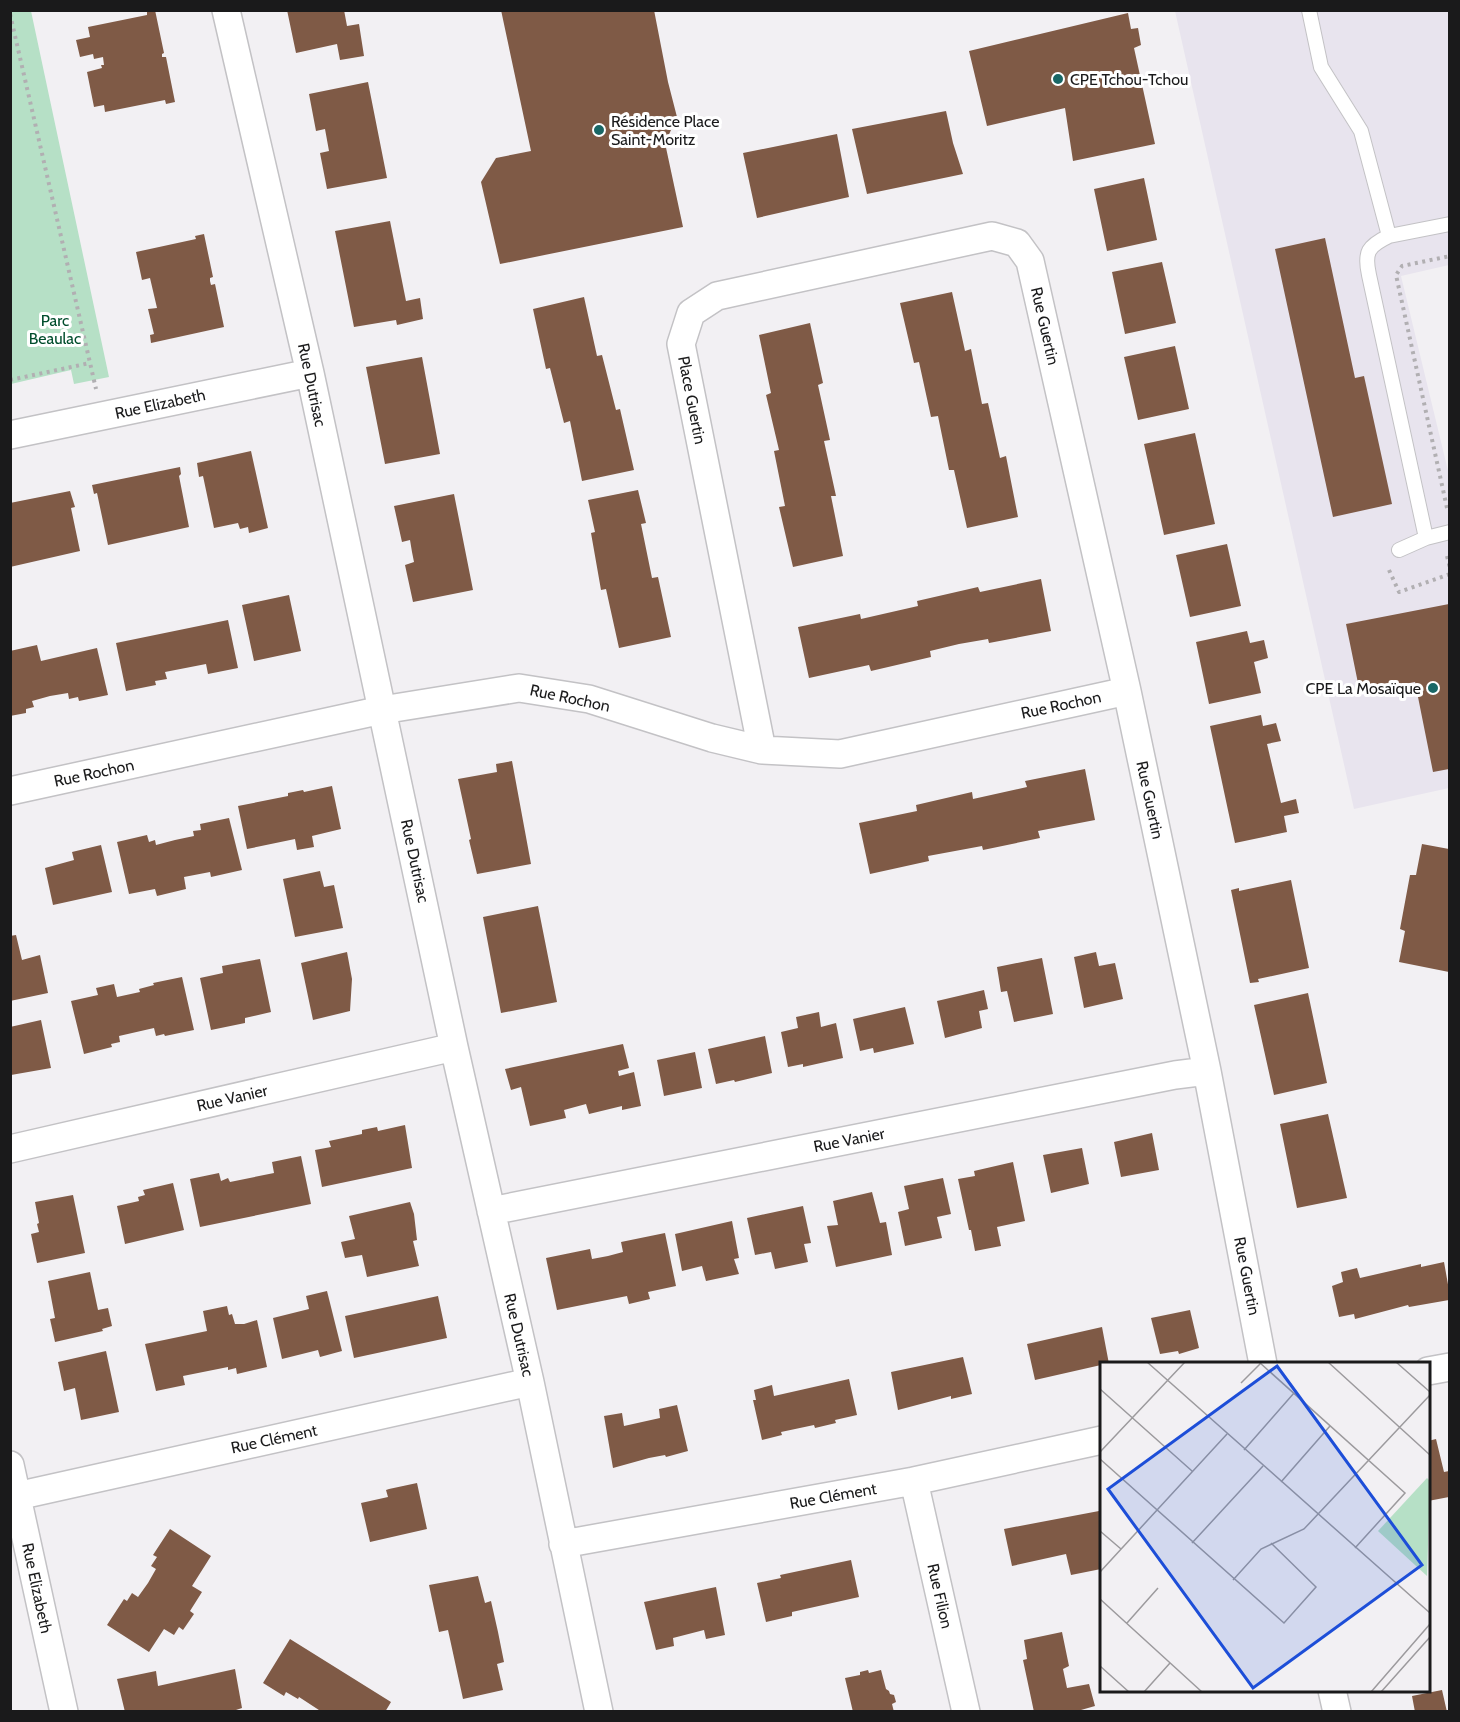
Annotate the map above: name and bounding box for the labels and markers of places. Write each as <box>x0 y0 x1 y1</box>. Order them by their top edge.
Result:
place label: CPE Tchou-Tchou <box>1070 70 1188 89</box>
marker: CPE Tchou-Tchou <box>1051 72 1065 86</box>
place label: Résidence Place Saint-Moritz <box>611 112 719 149</box>
marker: Résidence Place Saint-Moritz <box>592 123 606 137</box>
place label: CPE La Mosaïque <box>1305 679 1421 698</box>
marker: CPE La Mosaïque <box>1426 681 1440 695</box>

